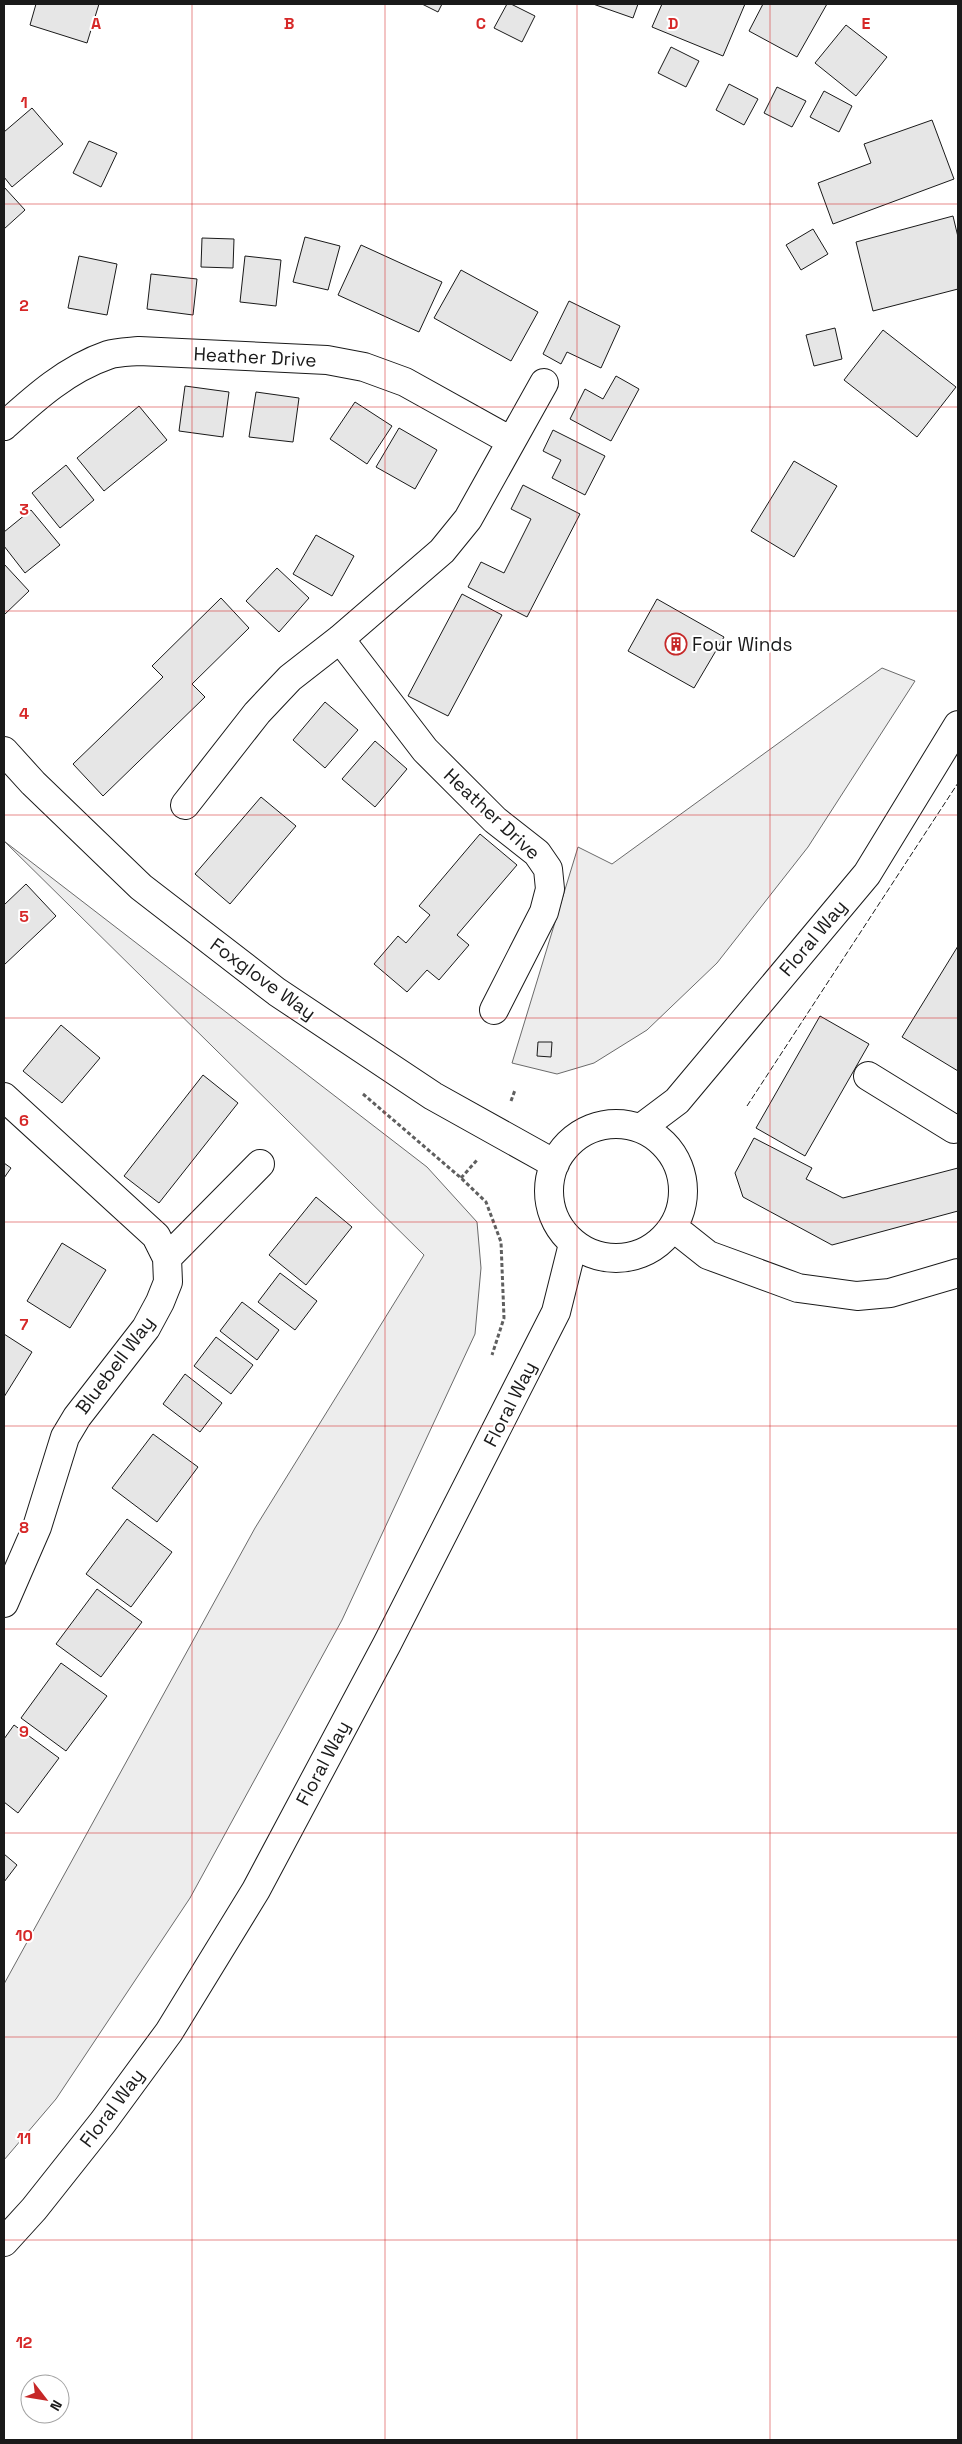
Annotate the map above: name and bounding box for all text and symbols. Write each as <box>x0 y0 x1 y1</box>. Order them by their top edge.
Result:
text: A <box>91 13 101 34</box>
text: B <box>284 13 294 34</box>
text: C <box>476 13 486 34</box>
text: D <box>668 13 678 34</box>
text: E <box>862 13 871 34</box>
text: 1 <box>20 92 28 113</box>
text: 2 <box>19 295 29 316</box>
street label: Heather Drive <box>193 341 317 373</box>
text: 3 <box>19 499 29 520</box>
building icon: Four Winds <box>664 632 688 656</box>
place label: Four Winds <box>692 632 793 657</box>
text: 4 <box>19 703 29 724</box>
street label: Heather Drive <box>438 763 546 865</box>
street label: Floral Way <box>774 895 852 981</box>
text: 5 <box>19 906 29 927</box>
street label: Foxglove Way <box>205 932 321 1026</box>
text: 6 <box>19 1110 29 1131</box>
street label: Bluebell Way <box>70 1311 160 1419</box>
text: 7 <box>20 1314 29 1335</box>
street label: Floral Way <box>478 1357 542 1451</box>
text: 8 <box>19 1517 29 1538</box>
street label: Floral Way <box>290 1716 356 1810</box>
text: 9 <box>19 1721 29 1742</box>
text: 10 <box>15 1925 33 1946</box>
street label: Floral Way <box>74 2064 150 2152</box>
text: 11 <box>17 2128 31 2149</box>
text: 12 <box>16 2332 32 2353</box>
north arrow <box>20 2374 70 2424</box>
text: N <box>46 2397 66 2414</box>

